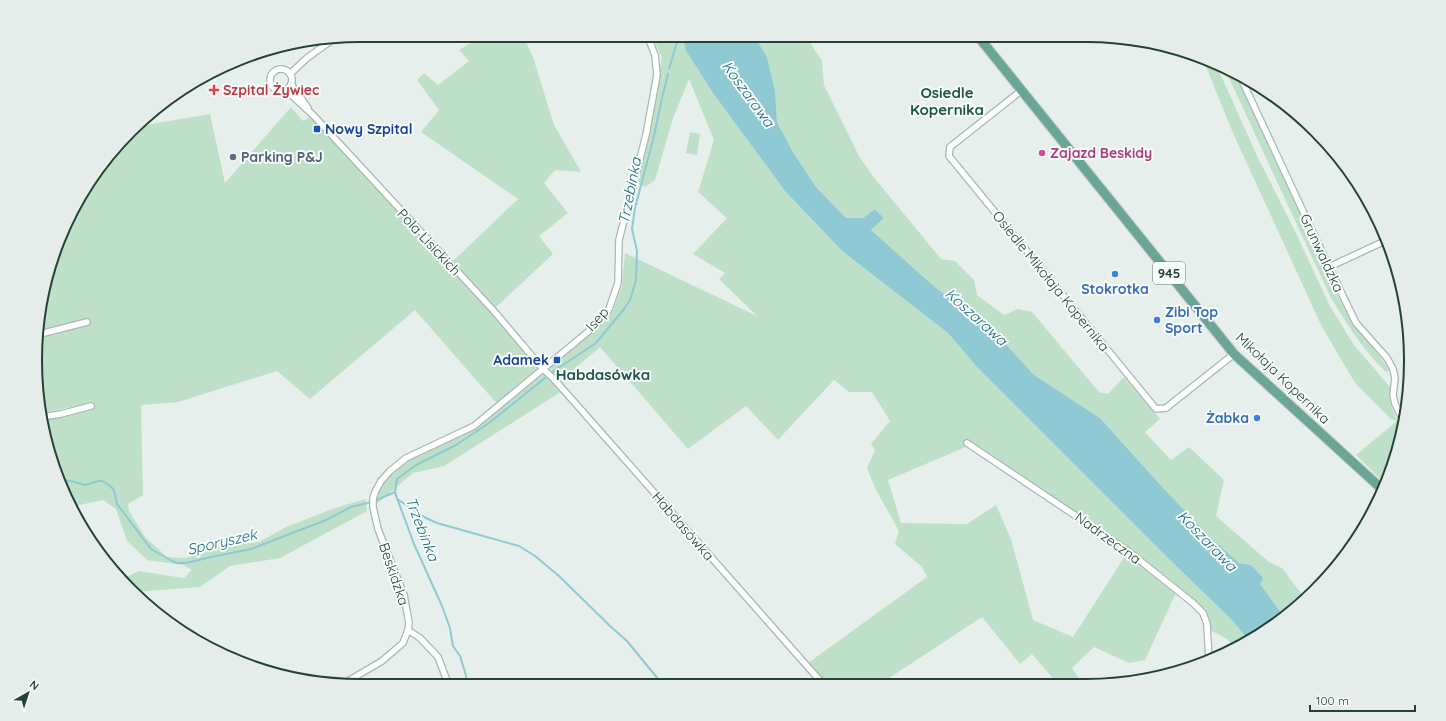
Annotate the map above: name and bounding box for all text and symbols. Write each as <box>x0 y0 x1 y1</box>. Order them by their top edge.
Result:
water label: Koszarawa <box>718 57 779 131</box>
place label: Szpital Żywiec <box>223 81 319 99</box>
district label: Osiedle Kopernika <box>910 83 984 119</box>
marker: Szpital Żywiec <box>208 84 220 96</box>
place label: Nowy Szpital <box>325 120 412 138</box>
marker: Nowy Szpital <box>312 124 322 134</box>
place label: Zajazd Beskidy <box>1050 144 1152 162</box>
place label: Parking P&J <box>241 148 323 166</box>
marker: Zajazd Beskidy <box>1037 148 1047 158</box>
marker: Parking P&J <box>228 152 238 162</box>
water label: Trzebinka <box>614 155 645 226</box>
street label: Pola Lisickich <box>393 205 465 279</box>
street label: Osiedle Mikołaja Kopernika <box>989 207 1113 355</box>
street label: Grunwaldzka <box>1296 211 1348 295</box>
road number: 945 <box>1153 262 1185 284</box>
marker: Stokrotka <box>1110 269 1120 279</box>
place label: Stokrotka <box>1081 280 1149 298</box>
water label: Koszarawa <box>941 284 1012 350</box>
street label: Isep <box>582 303 612 335</box>
place label: Zibi Top Sport <box>1165 303 1218 337</box>
marker: Zibi Top Sport <box>1152 315 1162 325</box>
street label: Mikołaja Kopernika <box>1232 328 1334 428</box>
place label: Adamek <box>493 351 549 369</box>
marker: Adamek <box>552 355 562 365</box>
district label: Habdasówka <box>556 365 650 384</box>
place label: Żabka <box>1206 409 1249 427</box>
marker: Żabka <box>1252 413 1262 423</box>
street label: Habdasówka <box>648 488 718 564</box>
water label: Trzebinka <box>402 494 444 565</box>
water label: Koszarawa <box>1174 506 1242 576</box>
street label: Nadrzeczna <box>1071 508 1145 568</box>
water label: Sporyszek <box>185 524 261 559</box>
street label: Beskidzka <box>375 540 413 608</box>
north arrow <box>8 673 48 713</box>
text: N <box>27 677 42 693</box>
scale bar <box>1310 687 1415 713</box>
text: 100 m <box>1316 693 1349 708</box>

